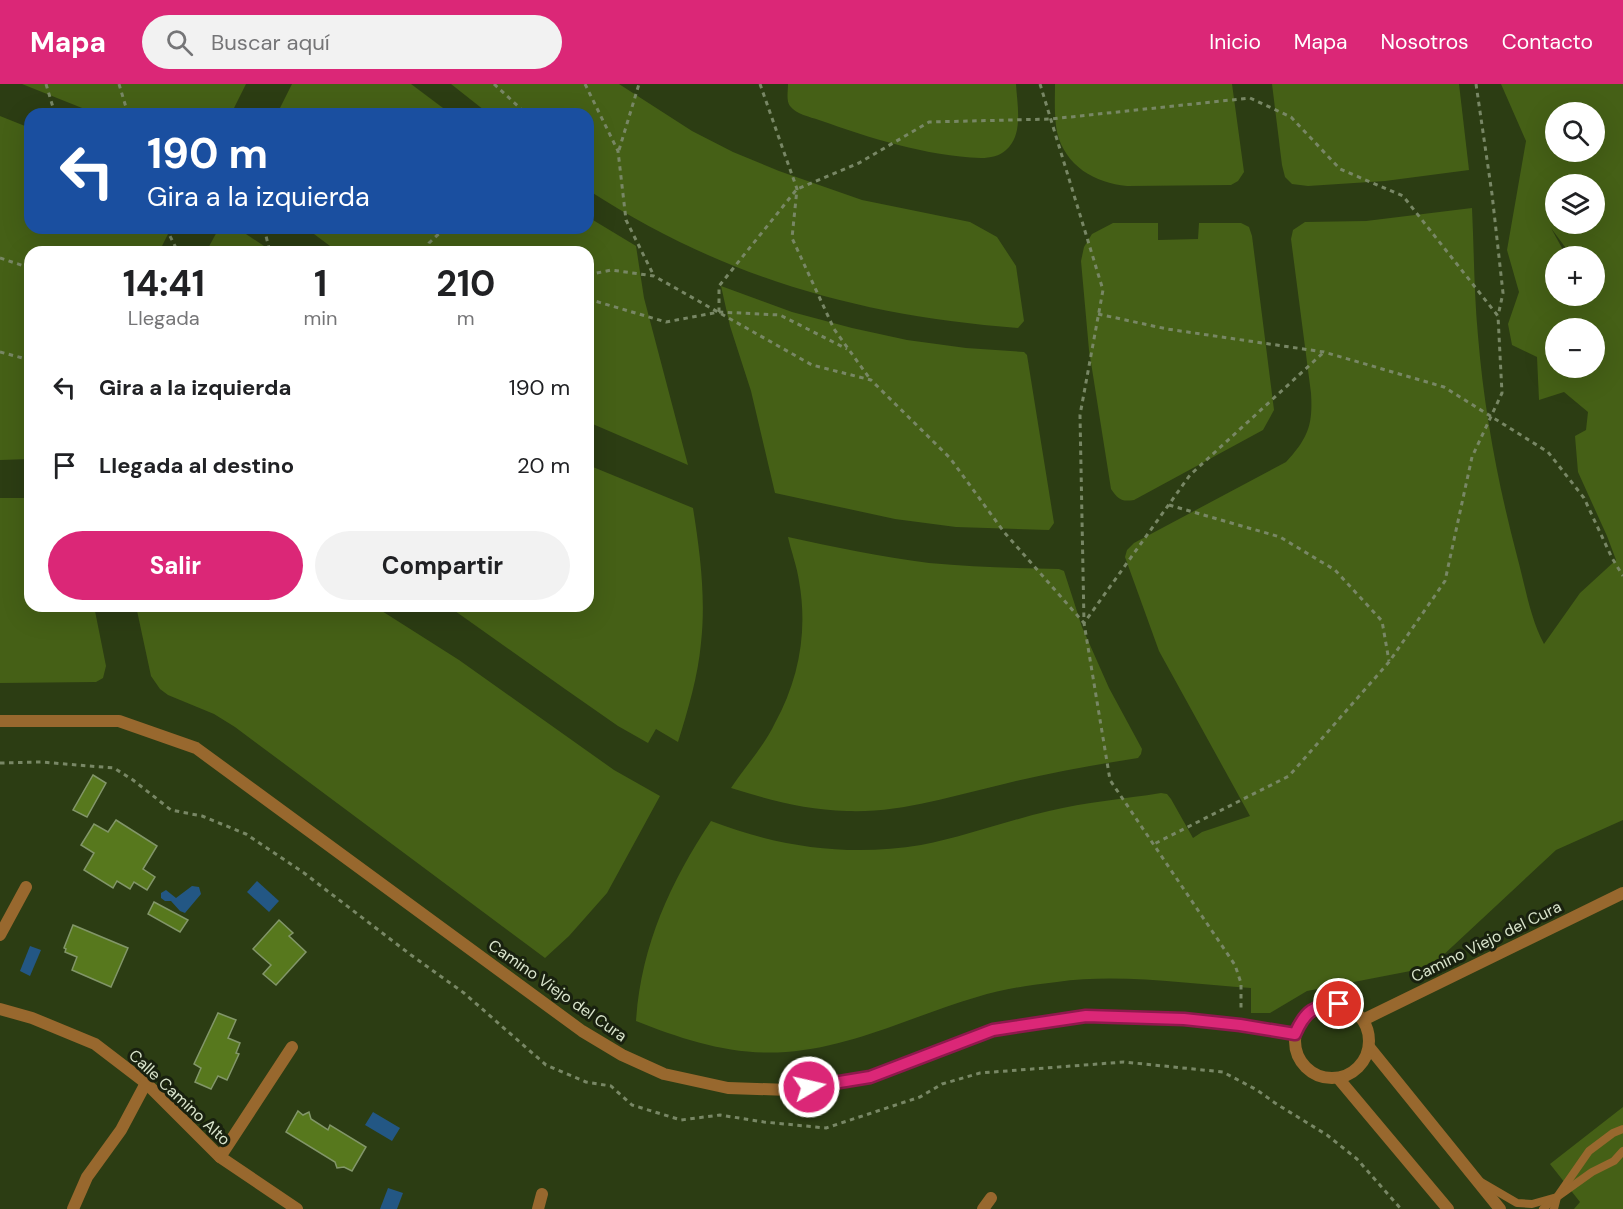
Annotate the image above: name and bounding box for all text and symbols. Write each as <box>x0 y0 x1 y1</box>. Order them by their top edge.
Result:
search box <box>142 15 562 69</box>
text: Mapa <box>30 24 106 61</box>
icon: search <box>163 26 196 59</box>
text: Buscar aquí <box>211 28 330 57</box>
text: Inicio <box>1209 28 1261 56</box>
text: Mapa <box>1294 28 1348 56</box>
text: Nosotros <box>1381 28 1469 56</box>
text: Contacto <box>1502 28 1593 56</box>
map controls <box>1545 102 1605 378</box>
button: search <box>1545 102 1605 162</box>
text: 190 m <box>147 126 268 181</box>
icon: left <box>48 132 126 210</box>
button: layers <box>1545 174 1605 234</box>
text: Gira a la izquierda <box>147 179 370 214</box>
button: + <box>1545 246 1605 306</box>
text: 14:41 <box>123 260 205 307</box>
text: 1 <box>314 260 327 307</box>
text: 210 <box>436 260 495 307</box>
text: Llegada <box>128 305 200 331</box>
text: min <box>303 305 338 331</box>
text: m <box>457 305 475 331</box>
button: − <box>1545 318 1605 378</box>
icon: left <box>48 371 81 404</box>
text: Gira a la izquierda <box>99 373 291 402</box>
text: 190 m <box>509 373 570 402</box>
icon: arrive <box>48 449 81 482</box>
text: Llegada al destino <box>99 451 294 480</box>
text: 20 m <box>517 451 570 480</box>
button: Salir <box>48 531 303 600</box>
button: Compartir <box>315 531 570 600</box>
street label: Camino Viejo del Cura <box>1408 896 1565 987</box>
street label: Camino Viejo del Cura <box>484 935 631 1046</box>
pin <box>1313 978 1364 1029</box>
icon: arrive <box>1322 987 1355 1020</box>
street label: Calle Camino Alto <box>124 1045 235 1150</box>
position arrow <box>777 1055 841 1119</box>

